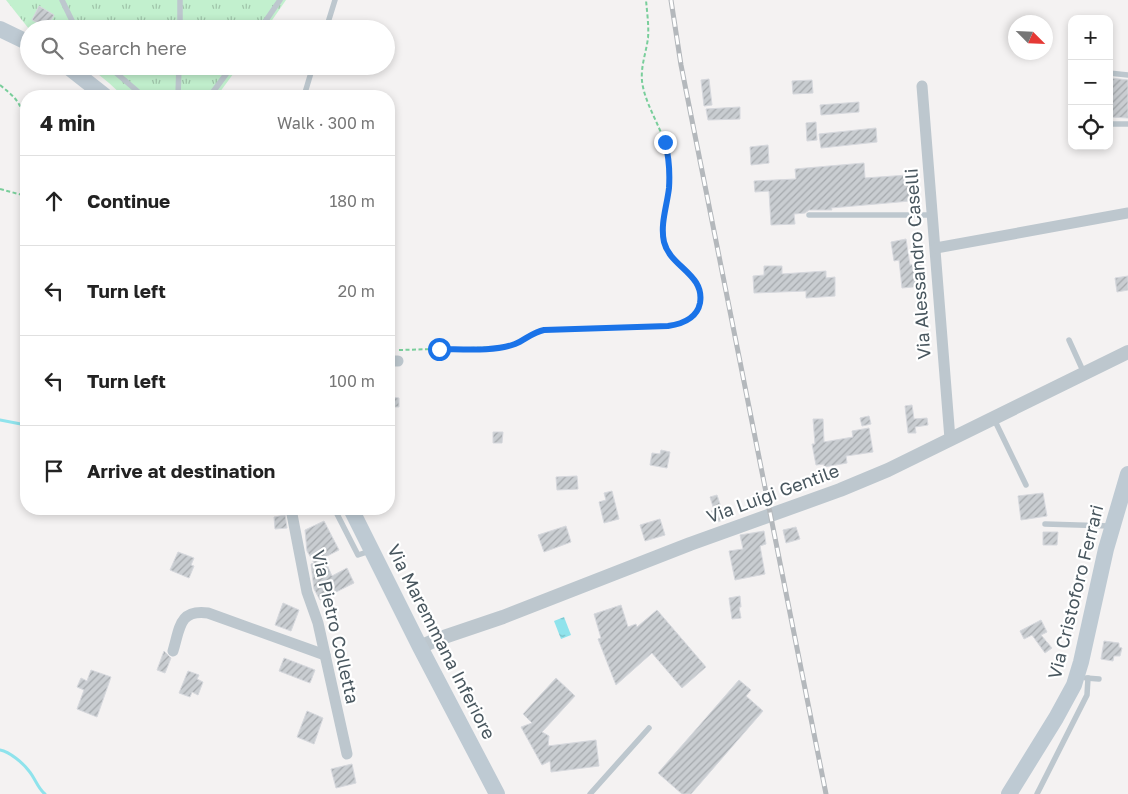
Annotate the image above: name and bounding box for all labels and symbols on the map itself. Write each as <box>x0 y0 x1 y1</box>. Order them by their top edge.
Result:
north arrow <box>1008 15 1053 60</box>
route end <box>654 131 677 154</box>
street label: Via Alessandro Caselli <box>899 168 935 360</box>
route start <box>428 338 451 361</box>
street label: Via Luigi Gentile <box>703 459 842 527</box>
street label: Via Cristoforo Ferrari <box>1043 502 1107 681</box>
street label: Via Maremmana Inferiore <box>383 540 501 743</box>
street label: Via Pietro Colletta <box>308 548 364 706</box>

